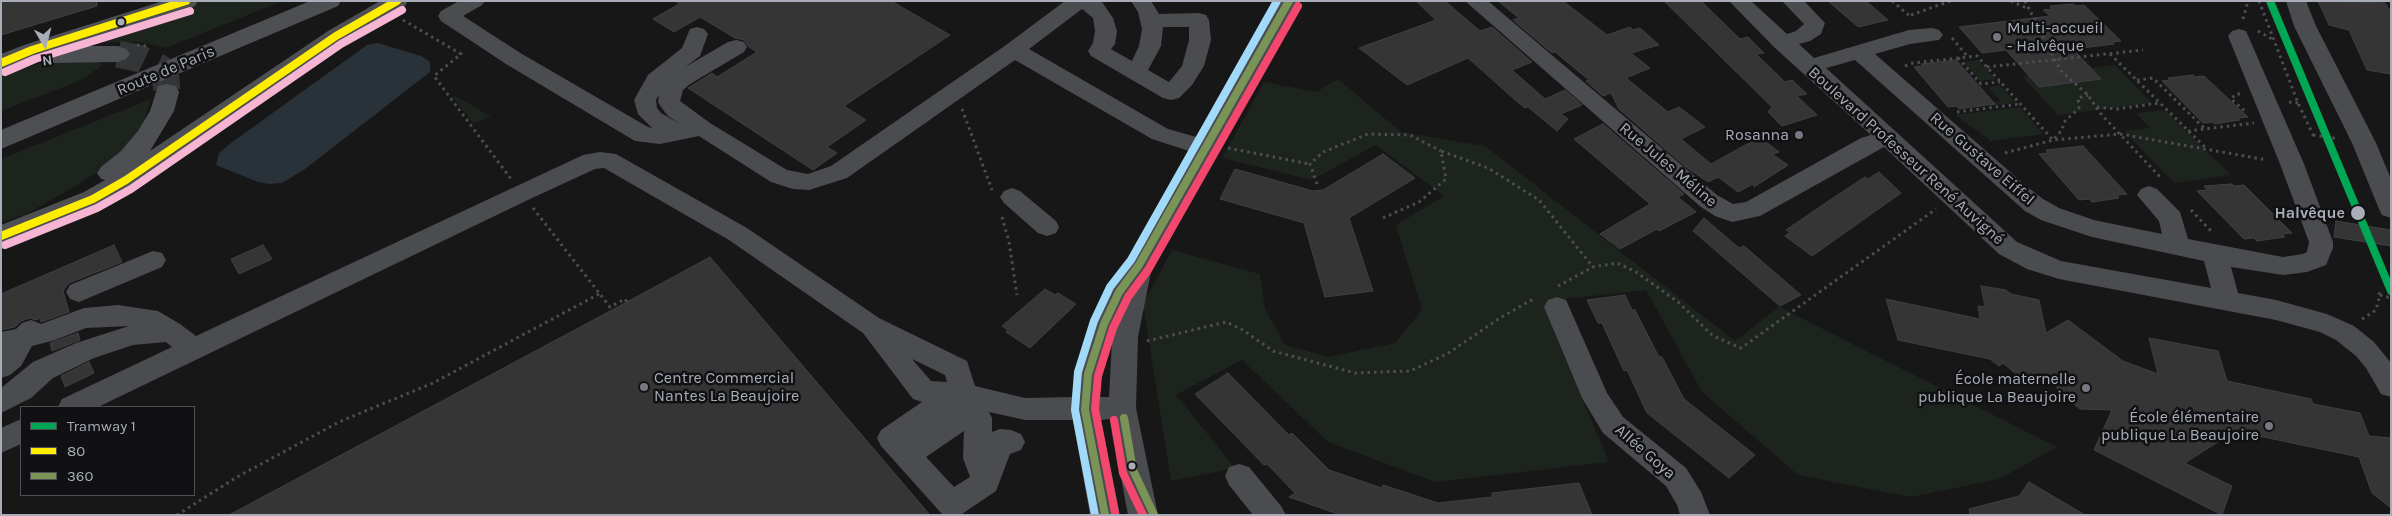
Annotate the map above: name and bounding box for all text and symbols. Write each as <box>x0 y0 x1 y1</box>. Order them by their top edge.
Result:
unlabelled marker <box>116 17 126 27</box>
place label: Multi-accueil - Halvêque <box>2007 18 2104 56</box>
north arrow <box>20 20 70 70</box>
marker: Multi-accueil - Halvêque <box>1991 31 2003 43</box>
street label: Route de Paris <box>114 42 218 100</box>
text: N <box>41 51 53 69</box>
street label: Boulevard Professeur René Auvigné <box>1804 63 2008 249</box>
street label: Rue Gustave Eiffel <box>1926 108 2038 210</box>
street label: Rue Jules Méline <box>1615 119 1721 211</box>
place label: Rosanna <box>1725 125 1789 145</box>
marker: Rosanna <box>1793 129 1805 141</box>
place label: Halvêque <box>2274 203 2345 223</box>
marker: Halvêque <box>2349 204 2367 222</box>
place label: Centre Commercial Nantes La Beaujoire <box>654 368 799 406</box>
place label: École maternelle publique La Beaujoire <box>1918 369 2076 407</box>
marker: Centre Commercial Nantes La Beaujoire <box>638 381 650 393</box>
marker: École maternelle publique La Beaujoire <box>2080 382 2092 394</box>
legend <box>20 406 195 496</box>
place label: École élémentaire publique La Beaujoire <box>2101 407 2259 445</box>
text: Tramway 1 <box>67 417 136 435</box>
marker: École élémentaire publique La Beaujoire <box>2263 420 2275 432</box>
street label: Allée Goya <box>1611 421 1679 483</box>
text: 80 <box>67 442 85 460</box>
unlabelled marker <box>1127 461 1137 471</box>
text: 360 <box>67 467 93 485</box>

